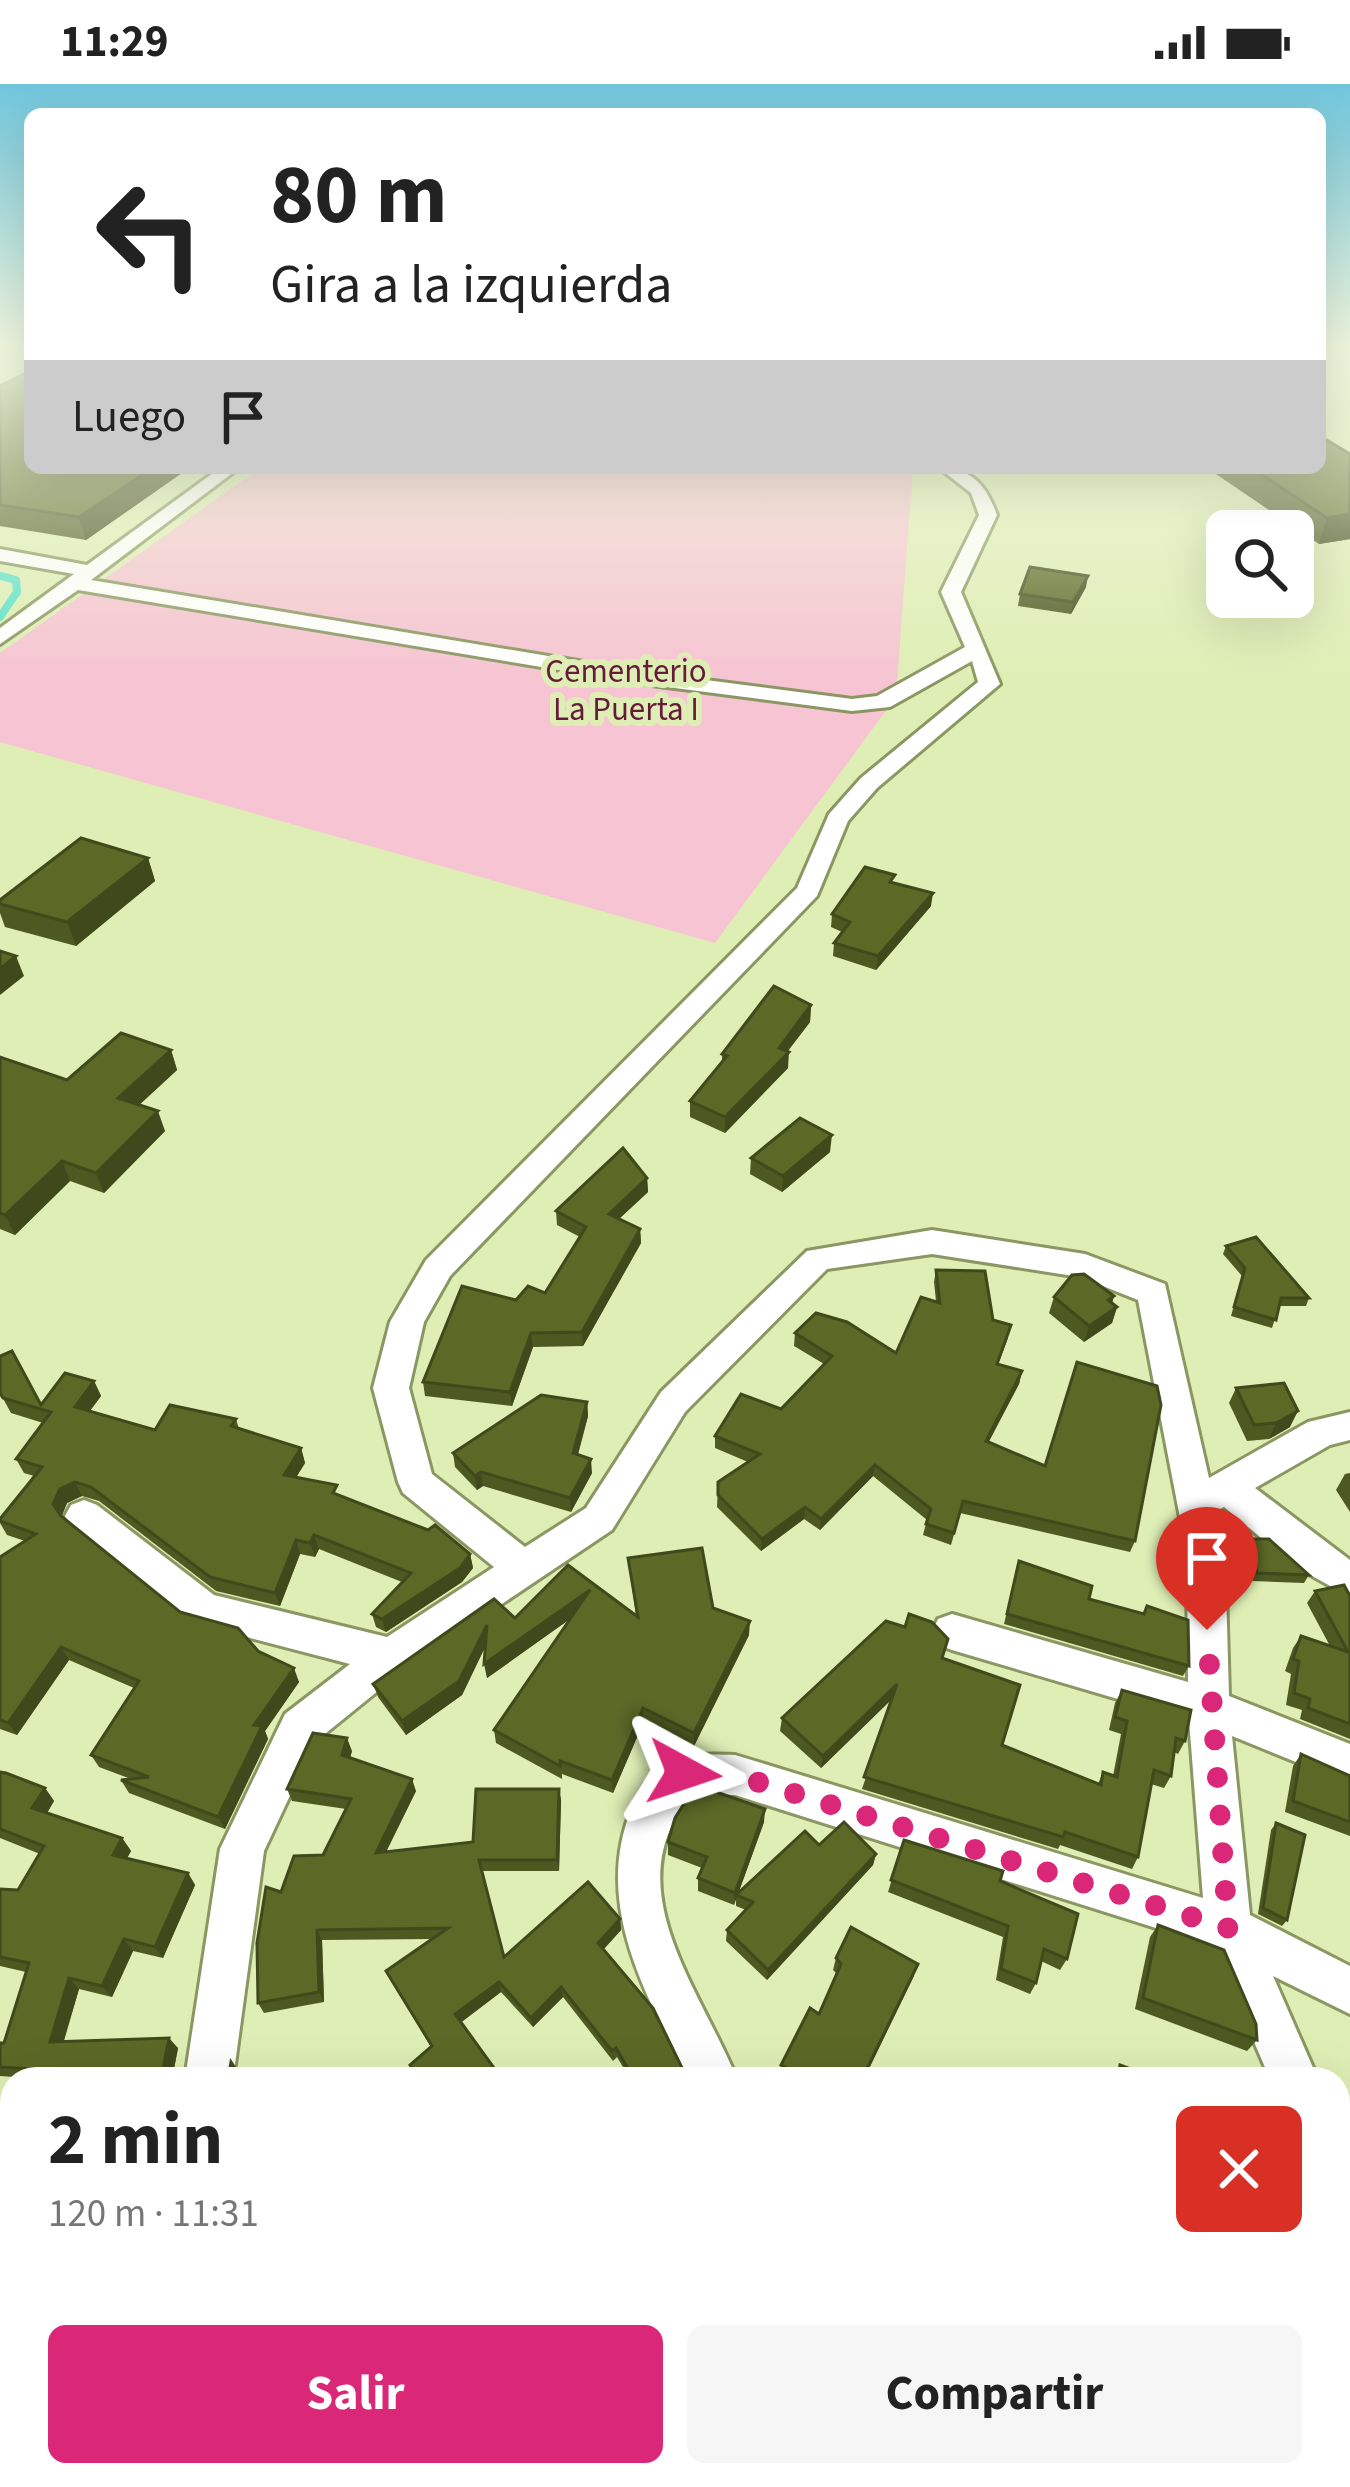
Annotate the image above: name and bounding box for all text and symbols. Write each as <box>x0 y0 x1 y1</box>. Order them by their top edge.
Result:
text: 11:29 <box>60 10 169 74</box>
text: 80 m <box>270 136 448 256</box>
icon: left <box>72 156 228 312</box>
text: Gira a la izquierda <box>270 247 672 324</box>
icon: arrive <box>210 384 276 450</box>
text: Luego <box>72 385 186 449</box>
map controls <box>1206 510 1314 618</box>
button: search <box>1206 510 1314 618</box>
park label: Cementerio La Puerta I <box>545 648 707 733</box>
pin <box>1156 1507 1258 1630</box>
icon: arrive <box>1174 1525 1240 1591</box>
position arrow <box>621 1710 747 1836</box>
text: 2 min <box>48 2089 223 2192</box>
button: close <box>1176 2106 1302 2232</box>
text: 120 m · 11:31 <box>48 2186 259 2242</box>
button: Salir <box>48 2325 663 2463</box>
button: Compartir <box>687 2325 1302 2463</box>

